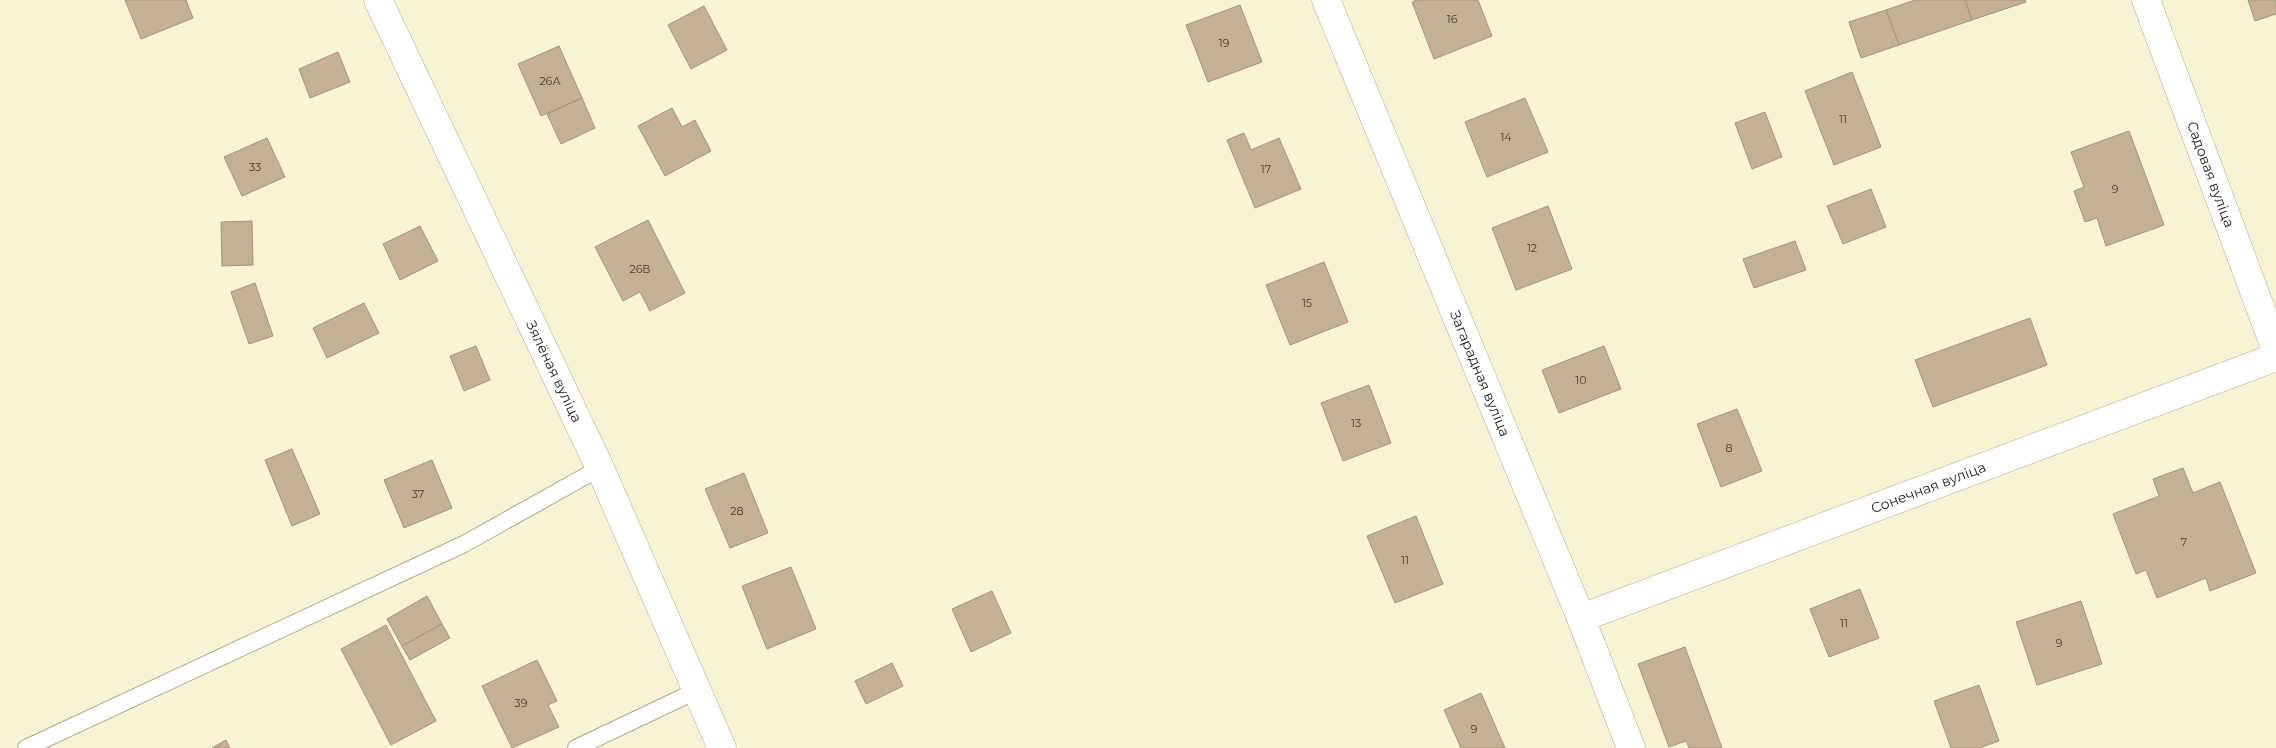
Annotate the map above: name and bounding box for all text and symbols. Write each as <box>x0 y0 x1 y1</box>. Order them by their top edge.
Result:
house number: 16 <box>1447 12 1458 26</box>
house number: 19 <box>1219 36 1230 50</box>
house number: 26А <box>539 74 561 88</box>
house number: 11 <box>1839 112 1847 126</box>
street label: Садовая вуліца <box>2183 119 2239 230</box>
house number: 14 <box>1500 130 1512 144</box>
house number: 33 <box>249 160 261 174</box>
house number: 17 <box>1261 162 1271 176</box>
house number: 9 <box>2112 182 2119 196</box>
house number: 12 <box>1527 241 1537 255</box>
house number: 26В <box>629 262 651 276</box>
house number: 15 <box>1302 296 1312 310</box>
street label: Загарадная вуліца <box>1446 308 1514 439</box>
street label: Зялёная вуліца <box>522 317 586 425</box>
house number: 10 <box>1575 373 1587 387</box>
house number: 13 <box>1351 416 1361 430</box>
house number: 8 <box>1725 441 1733 455</box>
street label: Сонечная вуліца <box>1868 458 1988 517</box>
house number: 37 <box>412 487 424 501</box>
house number: 28 <box>730 504 744 518</box>
house number: 7 <box>2181 535 2187 549</box>
house number: 11 <box>1401 553 1409 567</box>
house number: 11 <box>1840 616 1848 630</box>
house number: 9 <box>2056 636 2063 650</box>
house number: 39 <box>515 696 528 710</box>
house number: 9 <box>1471 722 1478 736</box>

